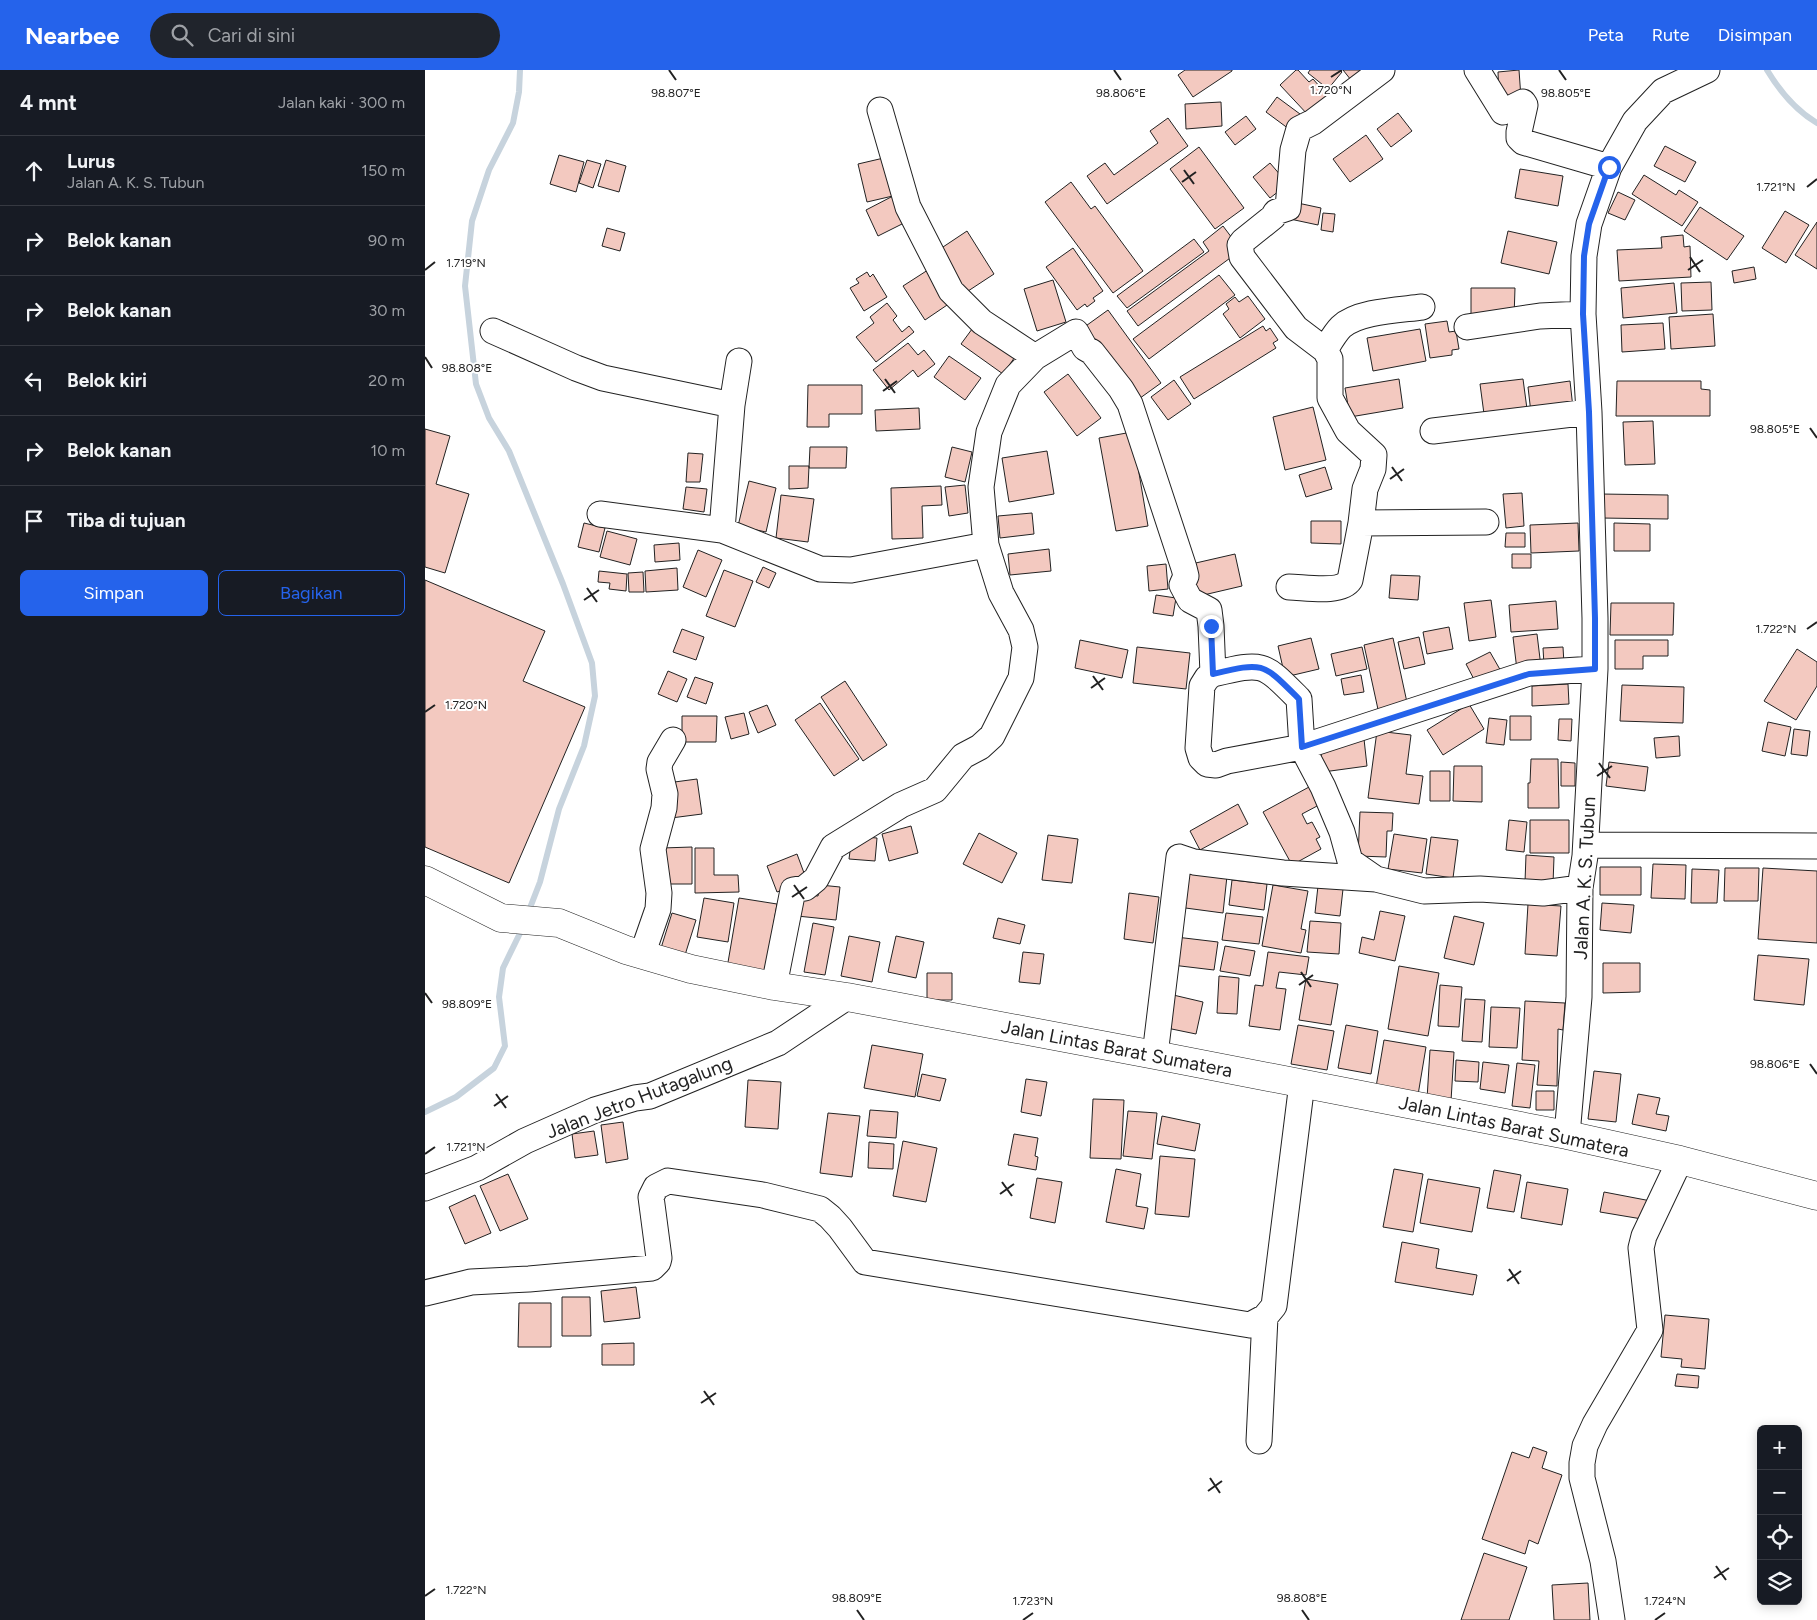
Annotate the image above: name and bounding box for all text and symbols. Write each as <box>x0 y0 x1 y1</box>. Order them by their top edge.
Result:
search box <box>150 13 500 58</box>
text: Nearbee <box>25 21 120 50</box>
icon: search <box>168 21 196 49</box>
text: Cari di sini <box>208 24 295 47</box>
text: Peta <box>1588 24 1624 46</box>
text: Rute <box>1652 24 1690 46</box>
text: Disimpan <box>1718 24 1792 46</box>
text: 1.720°N <box>1310 83 1352 97</box>
text: 98.807°E <box>651 86 701 100</box>
text: 98.806°E <box>1096 86 1146 100</box>
text: 98.805°E <box>1541 86 1591 100</box>
text: 4 mnt <box>20 90 77 115</box>
text: Jalan kaki · 300 m <box>278 93 405 112</box>
text: Lurus <box>67 150 115 173</box>
route start <box>1598 156 1621 179</box>
icon: ahead <box>20 157 48 185</box>
text: 150 m <box>361 161 405 180</box>
text: Jalan A. K. S. Tubun <box>67 173 204 192</box>
text: 1.721°N <box>1756 180 1796 194</box>
icon: right <box>20 227 48 255</box>
text: Belok kanan <box>67 229 171 252</box>
text: 90 m <box>368 231 405 250</box>
text: 1.719°N <box>446 256 486 270</box>
icon: right <box>20 297 48 325</box>
text: Belok kanan <box>67 299 171 322</box>
text: 30 m <box>368 301 405 320</box>
text: 98.808°E <box>442 361 492 375</box>
icon: left <box>20 367 48 395</box>
text: Belok kiri <box>67 369 147 392</box>
text: 20 m <box>368 371 405 390</box>
text: 98.805°E <box>1750 422 1800 436</box>
icon: right <box>20 437 48 465</box>
text: Belok kanan <box>67 439 171 462</box>
text: 10 m <box>371 441 405 460</box>
icon: arrive <box>20 507 48 535</box>
text: Tiba di tujuan <box>67 509 186 532</box>
button: Simpan <box>20 570 208 616</box>
button: Bagikan <box>218 570 405 616</box>
route end <box>1200 615 1223 638</box>
text: 1.722°N <box>1755 622 1797 636</box>
text: 1.720°N <box>445 698 487 712</box>
street label: Jalan A. K. S. Tubun <box>1569 796 1600 960</box>
text: 98.809°E <box>442 997 492 1011</box>
street label: Jalan Lintas Barat Sumatera <box>999 1015 1234 1082</box>
street label: Jalan Jetro Hutagalung <box>543 1051 735 1144</box>
text: 98.806°E <box>1750 1057 1800 1071</box>
street label: Jalan Lintas Barat Sumatera <box>1397 1091 1631 1162</box>
text: 1.721°N <box>446 1140 486 1154</box>
map controls <box>1757 1425 1802 1605</box>
button: + <box>1757 1425 1802 1470</box>
button: − <box>1757 1470 1802 1515</box>
button: locate <box>1757 1515 1802 1560</box>
button: layers <box>1757 1560 1802 1605</box>
text: 1.722°N <box>445 1583 487 1597</box>
text: 98.809°E <box>832 1591 882 1605</box>
text: 98.808°E <box>1277 1591 1327 1605</box>
text: 1.723°N <box>1013 1594 1053 1608</box>
text: 1.724°N <box>1644 1594 1686 1608</box>

